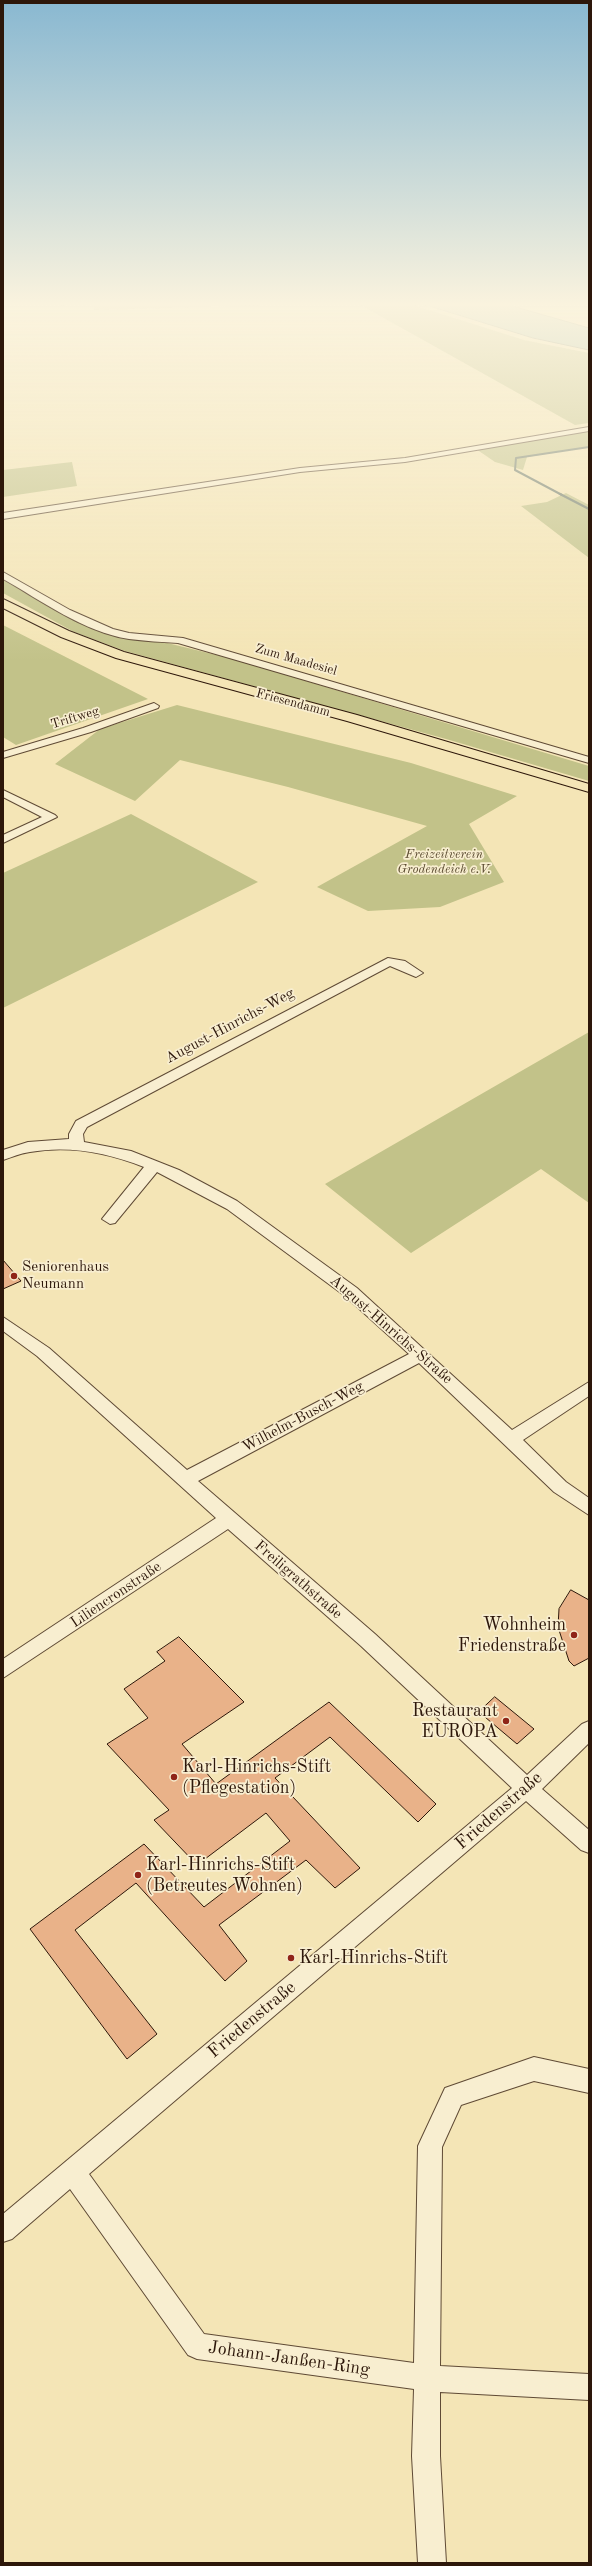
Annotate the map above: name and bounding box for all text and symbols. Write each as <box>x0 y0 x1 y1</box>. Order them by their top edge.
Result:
street label: Zum Maadesiel <box>253 641 339 679</box>
street label: Friesendamm <box>254 686 332 720</box>
street label: Triftweg <box>49 703 101 733</box>
park label: Freizeitverein Grodendeich e.V. <box>397 847 491 878</box>
street label: August-Hinrichs-Weg <box>162 984 298 1068</box>
place label: Seniorenhaus Neumann <box>22 1258 109 1293</box>
marker: Seniorenhaus Neumann <box>9 1271 19 1281</box>
street label: August-Hinrichs-Straße <box>326 1272 456 1388</box>
street label: Wilhelm-Busch-Weg <box>239 1377 367 1457</box>
street label: Freiligrathstraße <box>250 1537 346 1623</box>
street label: Liliencronstraße <box>67 1558 165 1632</box>
place label: Wohnheim Friedenstraße <box>458 1614 566 1656</box>
marker: Wohnheim Friedenstraße <box>569 1630 579 1640</box>
place label: Restaurant EUROPA <box>412 1700 498 1742</box>
marker: Restaurant EUROPA <box>501 1716 511 1726</box>
place label: Karl-Hinrichs-Stift (Pflegestation) <box>182 1756 331 1798</box>
street label: Friedenstraße <box>451 1767 547 1855</box>
marker: Karl-Hinrichs-Stift (Pflegestation) <box>169 1772 179 1782</box>
place label: Karl-Hinrichs-Stift (Betreutes Wohnen) <box>146 1854 303 1896</box>
marker: Karl-Hinrichs-Stift (Betreutes Wohnen) <box>133 1870 143 1880</box>
place label: Karl-Hinrichs-Stift <box>299 1947 448 1969</box>
marker: Karl-Hinrichs-Stift <box>286 1953 296 1963</box>
street label: Friedenstraße <box>204 1977 300 2063</box>
street label: Johann-Janßen-Ring <box>207 2337 371 2381</box>

